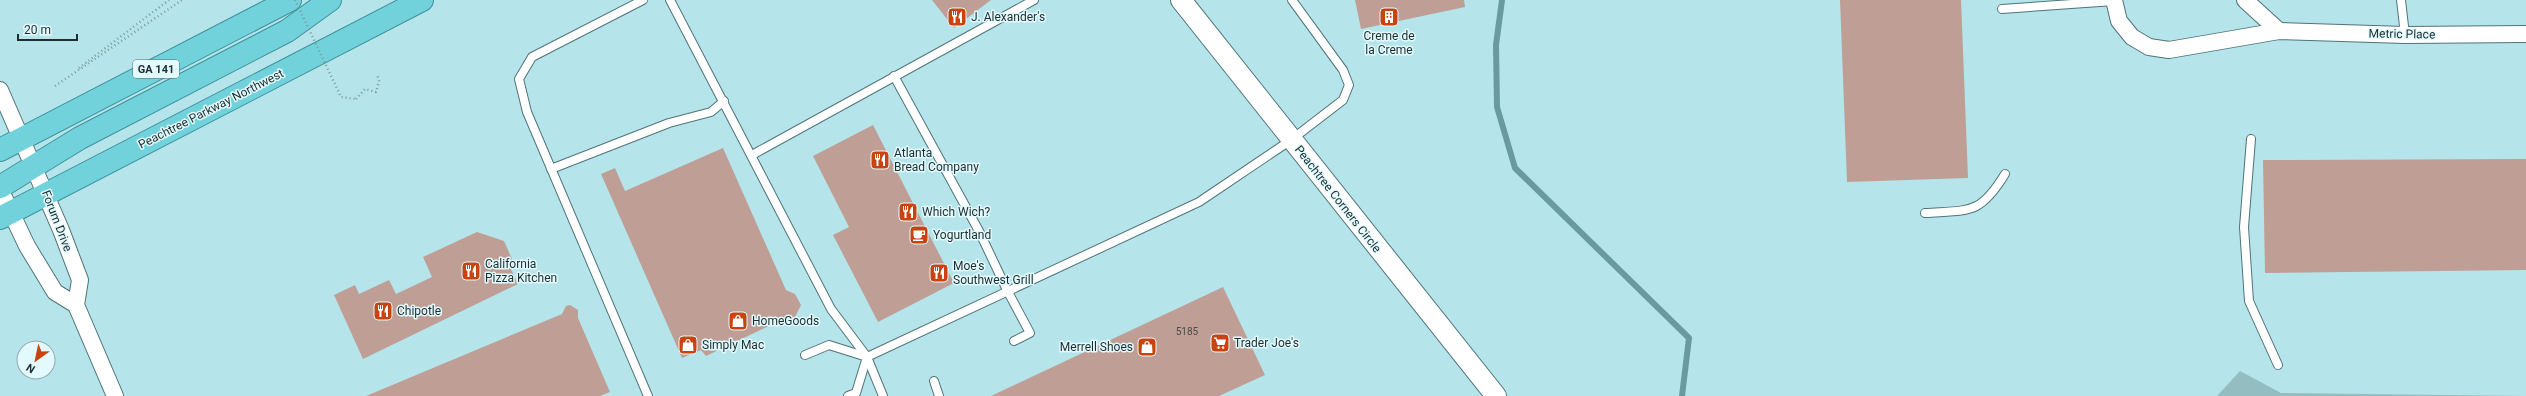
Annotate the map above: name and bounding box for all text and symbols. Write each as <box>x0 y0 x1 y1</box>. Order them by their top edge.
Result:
restaurant icon: J. Alexander's <box>946 6 968 28</box>
building icon: Creme de la Creme <box>1378 6 1400 28</box>
place label: J. Alexander's <box>971 10 1045 24</box>
scale bar <box>18 16 77 42</box>
text: 20 m <box>24 23 51 37</box>
street label: Metric Place <box>2369 26 2435 42</box>
place label: Creme de la Creme <box>1363 29 1415 57</box>
road number: GA 141 <box>133 60 179 78</box>
street label: Peachtree Parkway Northwest <box>136 66 286 152</box>
street label: Peachtree Corners Circle <box>1292 143 1384 255</box>
place label: Atlanta Bread Company <box>894 146 979 174</box>
restaurant icon: Atlanta Bread Company <box>869 149 891 171</box>
street label: Forum Drive <box>39 188 75 254</box>
restaurant icon: Which Wich? <box>897 201 919 223</box>
place label: Which Wich? <box>922 205 990 219</box>
cafe icon: Yogurtland <box>908 224 930 246</box>
place label: Yogurtland <box>933 228 991 242</box>
place label: California Pizza Kitchen <box>485 257 557 285</box>
place label: Moe's Southwest Grill <box>953 259 1034 287</box>
restaurant icon: California Pizza Kitchen <box>460 260 482 282</box>
restaurant icon: Moe's Southwest Grill <box>928 262 950 284</box>
restaurant icon: Chipotle <box>372 300 394 322</box>
place label: Chipotle <box>397 304 441 318</box>
shop icon: HomeGoods <box>727 310 749 332</box>
place label: HomeGoods <box>752 314 819 328</box>
house number: 5185 <box>1176 326 1199 337</box>
supermarket icon: Trader Joe's <box>1209 332 1231 354</box>
shop icon: Simply Mac <box>677 334 699 356</box>
shop icon: Merrell Shoes <box>1136 336 1158 358</box>
place label: Trader Joe's <box>1234 336 1299 350</box>
place label: Simply Mac <box>702 338 764 352</box>
north arrow <box>16 340 56 380</box>
place label: Merrell Shoes <box>1060 340 1133 354</box>
text: N <box>24 360 38 376</box>

